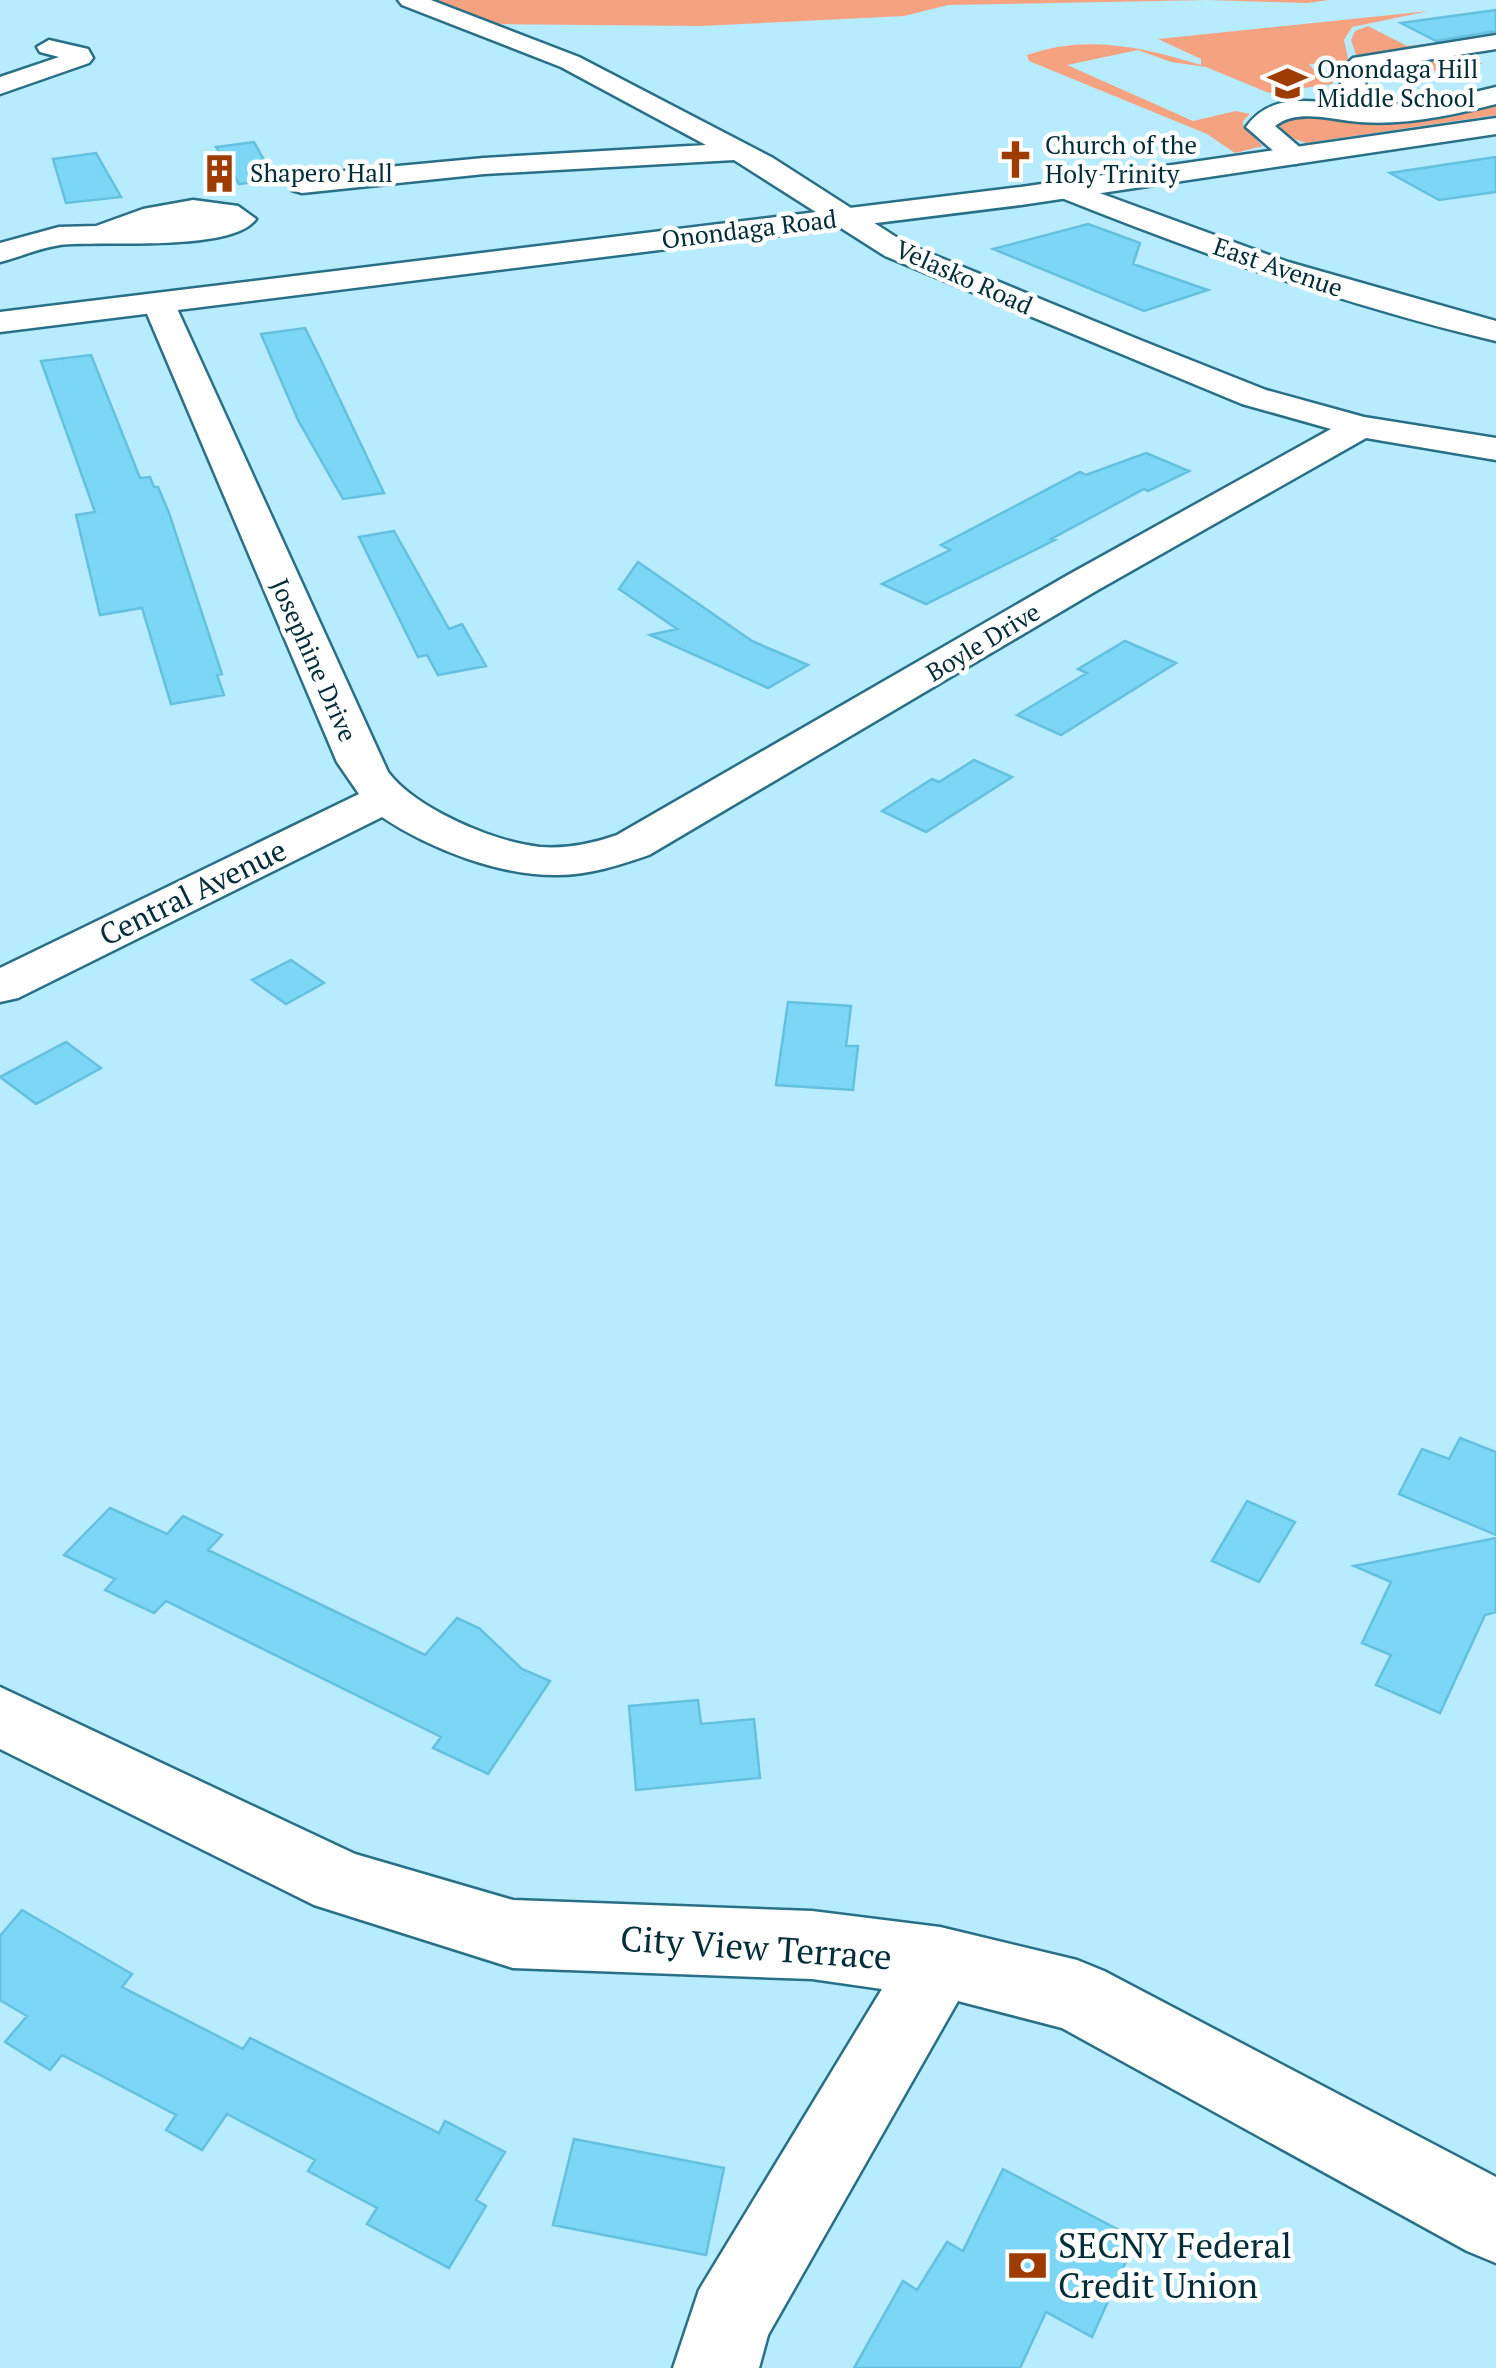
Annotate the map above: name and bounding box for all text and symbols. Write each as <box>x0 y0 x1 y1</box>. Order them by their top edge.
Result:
place label: Onondaga Hill Middle School <box>1317 52 1478 114</box>
school or university icon: Onondaga Hill Middle School <box>1266 62 1308 104</box>
place label: Church of the Holy Trinity <box>1045 128 1197 190</box>
church icon: Church of the Holy Trinity <box>994 138 1036 180</box>
building icon: Shapero Hall <box>199 152 241 194</box>
place label: Shapero Hall <box>250 156 393 189</box>
street label: Onondaga Road <box>660 201 838 256</box>
street label: East Avenue <box>1209 229 1347 304</box>
street label: Velasko Road <box>891 232 1038 321</box>
street label: Josephine Drive <box>264 573 365 747</box>
street label: Boyle Drive <box>920 595 1046 688</box>
street label: Central Avenue <box>92 830 293 955</box>
street label: City View Terrace <box>619 1915 893 1979</box>
place label: SECNY Federal Credit Union <box>1058 2222 1292 2308</box>
bank icon: SECNY Federal Credit Union <box>1007 2245 1049 2287</box>

